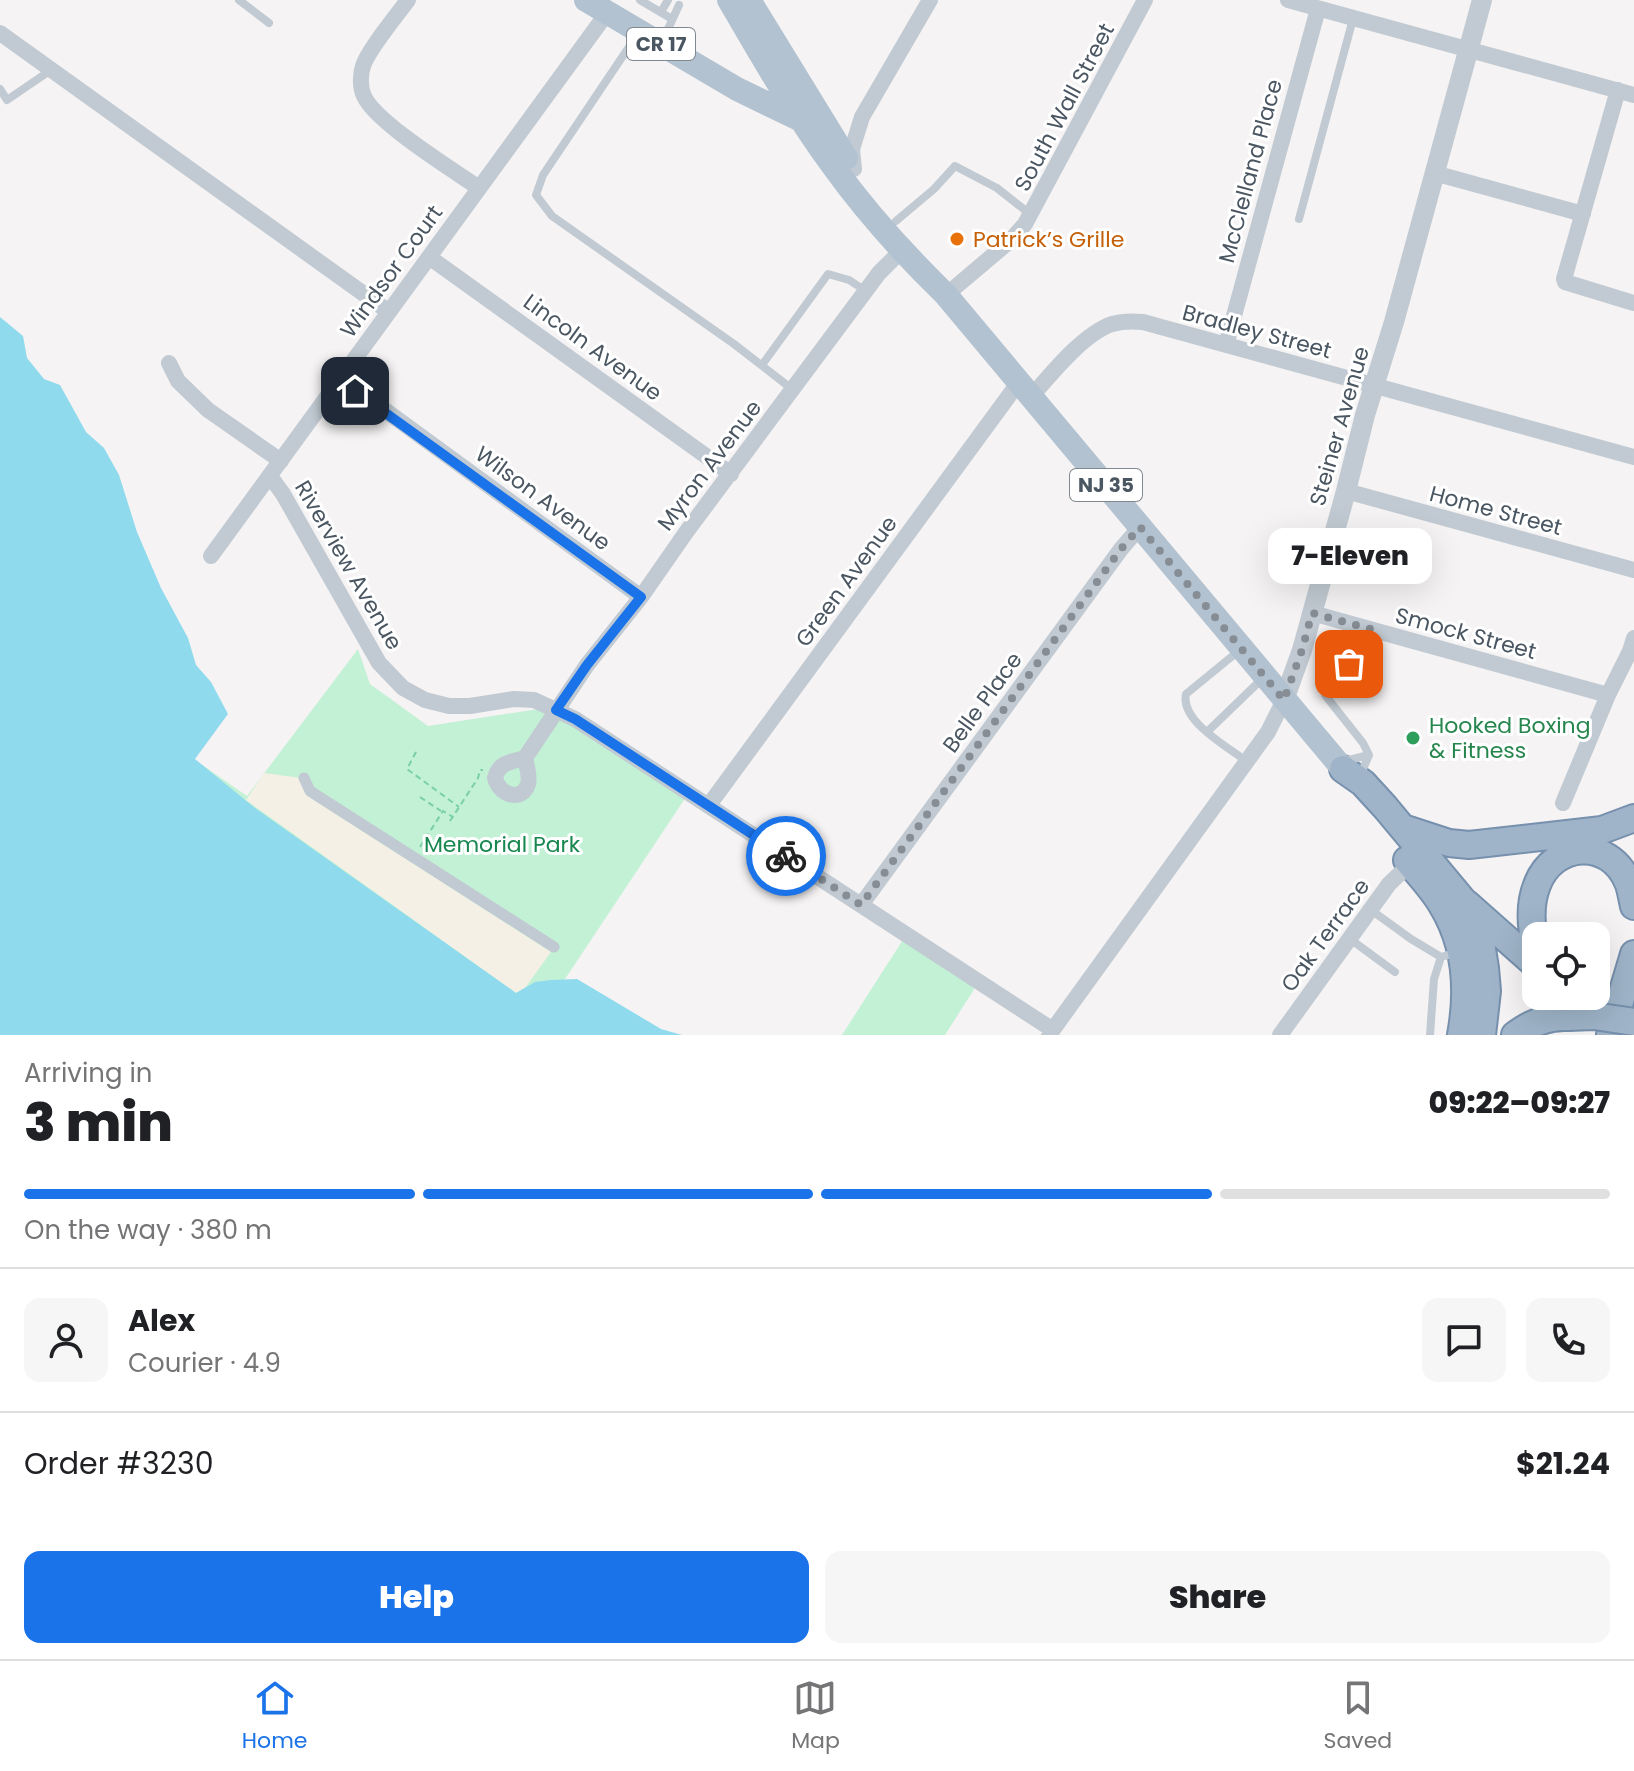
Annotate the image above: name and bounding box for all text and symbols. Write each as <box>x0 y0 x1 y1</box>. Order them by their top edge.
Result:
street label: South Wall Street <box>1007 18 1122 197</box>
road number: CR 17 <box>627 28 695 60</box>
street label: McClelland Place <box>1211 76 1290 266</box>
street label: Windsor Court <box>333 199 450 344</box>
place label: Patrick’s Grille <box>973 224 1124 255</box>
marker: Patrick’s Grille <box>948 230 966 248</box>
street label: Lincoln Avenue <box>517 287 668 408</box>
street label: Bradley Street <box>1179 297 1335 366</box>
street label: Steiner Avenue <box>1302 343 1377 509</box>
pin <box>321 357 389 425</box>
icon: home <box>333 369 377 413</box>
street label: Myron Avenue <box>650 394 769 537</box>
street label: Wilson Avenue <box>469 439 617 558</box>
road number: NJ 35 <box>1070 469 1142 501</box>
street label: Riverview Avenue <box>287 475 410 656</box>
street label: Home Street <box>1426 478 1566 543</box>
street label: Green Avenue <box>788 509 905 653</box>
callout: 7-Eleven <box>1267 528 1431 584</box>
text: 7-Eleven <box>1291 538 1409 574</box>
street label: Smock Street <box>1392 600 1540 667</box>
pin <box>1315 630 1383 698</box>
icon: bag <box>1327 642 1371 686</box>
street label: Belle Place <box>935 646 1029 759</box>
place label: Hooked Boxing & Fitness <box>1429 710 1591 766</box>
marker: Hooked Boxing & Fitness <box>1404 729 1422 747</box>
courier <box>746 816 826 896</box>
park label: Memorial Park <box>424 829 581 860</box>
icon: bike <box>764 834 808 878</box>
street label: Oak Terrace <box>1274 872 1377 998</box>
map controls <box>1522 922 1610 1010</box>
button: locate <box>1522 922 1610 1010</box>
text: Arriving in <box>24 1055 153 1091</box>
text: 09:22–09:27 <box>1429 1081 1610 1124</box>
text: 3 min <box>24 1086 173 1159</box>
text: On the way · 380 m <box>24 1212 272 1248</box>
button: person <box>24 1298 108 1382</box>
button: chat <box>1422 1298 1506 1382</box>
button: phone <box>1526 1298 1610 1382</box>
text: Alex <box>128 1299 195 1342</box>
text: Courier · 4.9 <box>128 1345 281 1381</box>
text: Order #3230 <box>24 1442 213 1485</box>
text: $21.24 <box>1516 1442 1610 1485</box>
button: Help <box>24 1551 809 1643</box>
button: Share <box>825 1551 1610 1643</box>
tab: Home <box>242 1676 307 1757</box>
tab: Map <box>791 1676 840 1757</box>
tab: Saved <box>1324 1676 1392 1757</box>

